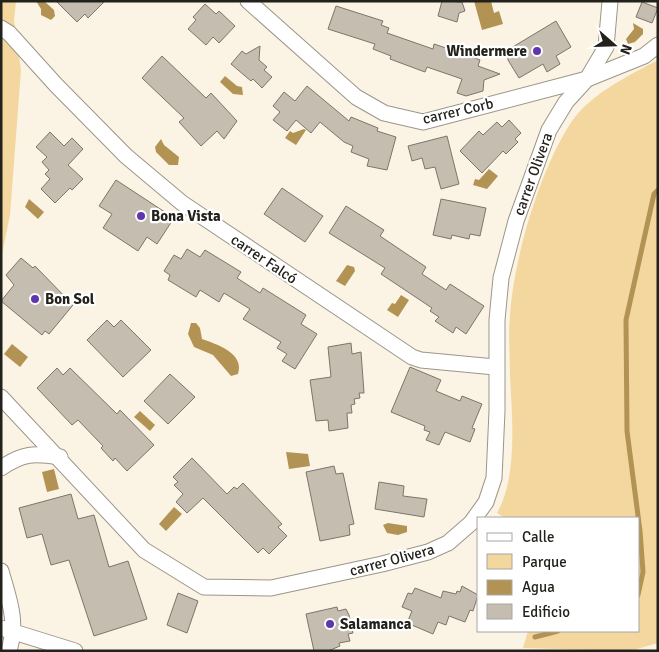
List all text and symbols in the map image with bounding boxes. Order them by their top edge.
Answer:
north arrow [589,20,639,70]
place label: Windermere [447,42,527,60]
text: N [616,42,635,57]
marker: Windermere [531,45,543,57]
street label: carrer Corb [421,94,495,128]
street label: carrer Olivera [510,130,556,218]
place label: Bona Vista [151,207,221,225]
marker: Bona Vista [135,210,147,222]
street label: carrer Falcó [228,230,301,288]
place label: Bon Sol [45,290,95,308]
marker: Bon Sol [29,293,41,305]
legend [477,517,639,632]
text: Calle [522,528,555,546]
street label: carrer Olivera [348,540,436,580]
text: Parque [522,553,567,571]
text: Agua [522,578,555,596]
text: Edificio [522,603,570,621]
place label: Salamanca [340,615,412,633]
marker: Salamanca [324,618,336,630]

